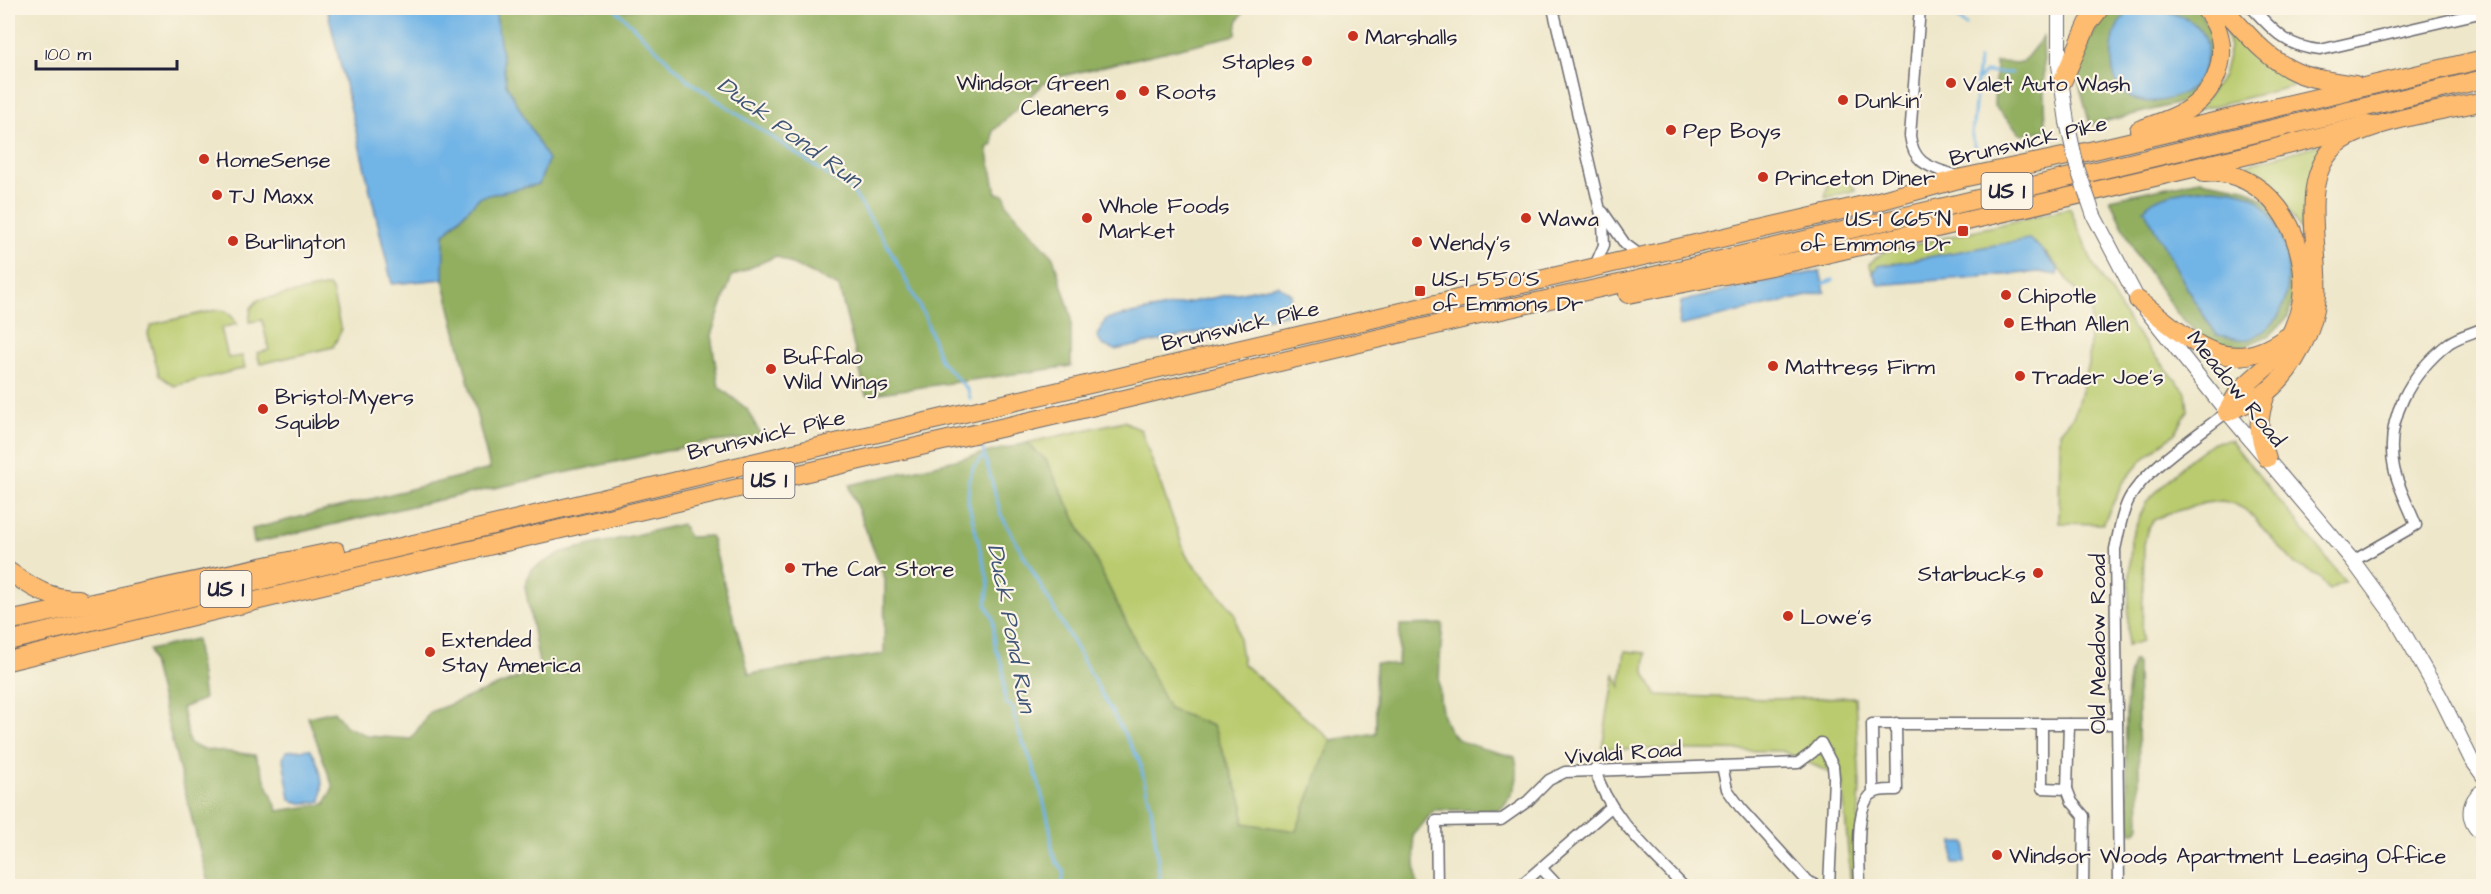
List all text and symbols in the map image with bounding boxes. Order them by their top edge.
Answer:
place label: Marshalls [1365,22,1458,53]
marker: Marshalls [1346,29,1360,43]
scale bar [36,33,177,71]
text: 100 m [45,42,91,67]
place label: Staples [1222,47,1295,78]
marker: Staples [1300,54,1314,68]
place label: Windsor Green Cleaners [956,68,1109,124]
water label: Duck Pond Run [710,69,870,198]
place label: Valet Auto Wash [1963,69,2130,100]
marker: Valet Auto Wash [1944,76,1958,90]
place label: Roots [1156,77,1216,108]
marker: Roots [1137,84,1151,98]
place label: Dunkin' [1855,86,1923,117]
marker: Windsor Green Cleaners [1114,88,1128,102]
marker: Dunkin' [1836,93,1850,107]
street label: Brunswick Pike [1946,108,2110,175]
place label: Pep Boys [1683,116,1781,148]
marker: Pep Boys [1664,123,1678,137]
place label: HomeSense [216,145,331,176]
marker: HomeSense [197,152,211,166]
place label: Princeton Diner [1775,163,1935,194]
marker: Princeton Diner [1756,170,1770,184]
road number: US 1 [1982,173,2032,209]
place label: TJ Maxx [229,181,314,212]
marker: TJ Maxx [210,188,224,202]
place label: Whole Foods Market [1099,191,1229,247]
place label: Wawa [1538,204,1599,235]
place label: US-1 665'N of Emmons Dr [1800,204,1951,260]
marker: Whole Foods Market [1080,211,1094,225]
marker: Wawa [1519,211,1533,225]
marker: US-1 665'N of Emmons Dr [1956,224,1970,238]
place label: Burlington [245,227,345,259]
place label: Wendy's [1429,228,1511,260]
marker: Burlington [226,234,240,248]
marker: Wendy's [1410,235,1424,249]
place label: US-1 550'S of Emmons Dr [1432,264,1583,320]
place label: Chipotle [2018,281,2097,312]
marker: US-1 550'S of Emmons Dr [1413,284,1427,298]
marker: Chipotle [1999,288,2013,302]
street label: Brunswick Pike [1158,293,1322,360]
place label: Ethan Allen [2021,309,2129,340]
marker: Ethan Allen [2002,316,2016,330]
street label: Meadow Road [2179,324,2293,454]
place label: Buffalo Wild Wings [783,342,888,399]
place label: Mattress Firm [1785,352,1935,383]
marker: Mattress Firm [1766,359,1780,373]
marker: Buffalo Wild Wings [764,362,778,376]
place label: Trader Joe's [2032,362,2164,393]
marker: Trader Joe's [2013,369,2027,383]
place label: Bristol-Myers Squibb [275,382,414,438]
marker: Bristol-Myers Squibb [256,402,270,416]
street label: Brunswick Pike [684,402,848,469]
road number: US 1 [744,462,794,498]
water label: Duck Pond Run [978,541,1044,717]
place label: The Car Store [802,554,955,585]
street label: Old Meadow Road [2083,554,2114,734]
place label: Starbucks [1918,559,2026,590]
marker: The Car Store [783,561,797,575]
marker: Starbucks [2031,566,2045,580]
road number: US 1 [200,571,252,607]
place label: Lowe's [1800,602,1872,633]
marker: Lowe's [1781,609,1795,623]
place label: Extended Stay America [442,625,581,682]
marker: Extended Stay America [423,645,437,659]
street label: Vivaldi Road [1564,734,1683,773]
place label: Windsor Woods Apartment Leasing Office [2009,841,2446,873]
marker: Windsor Woods Apartment Leasing Office [1990,848,2004,862]

